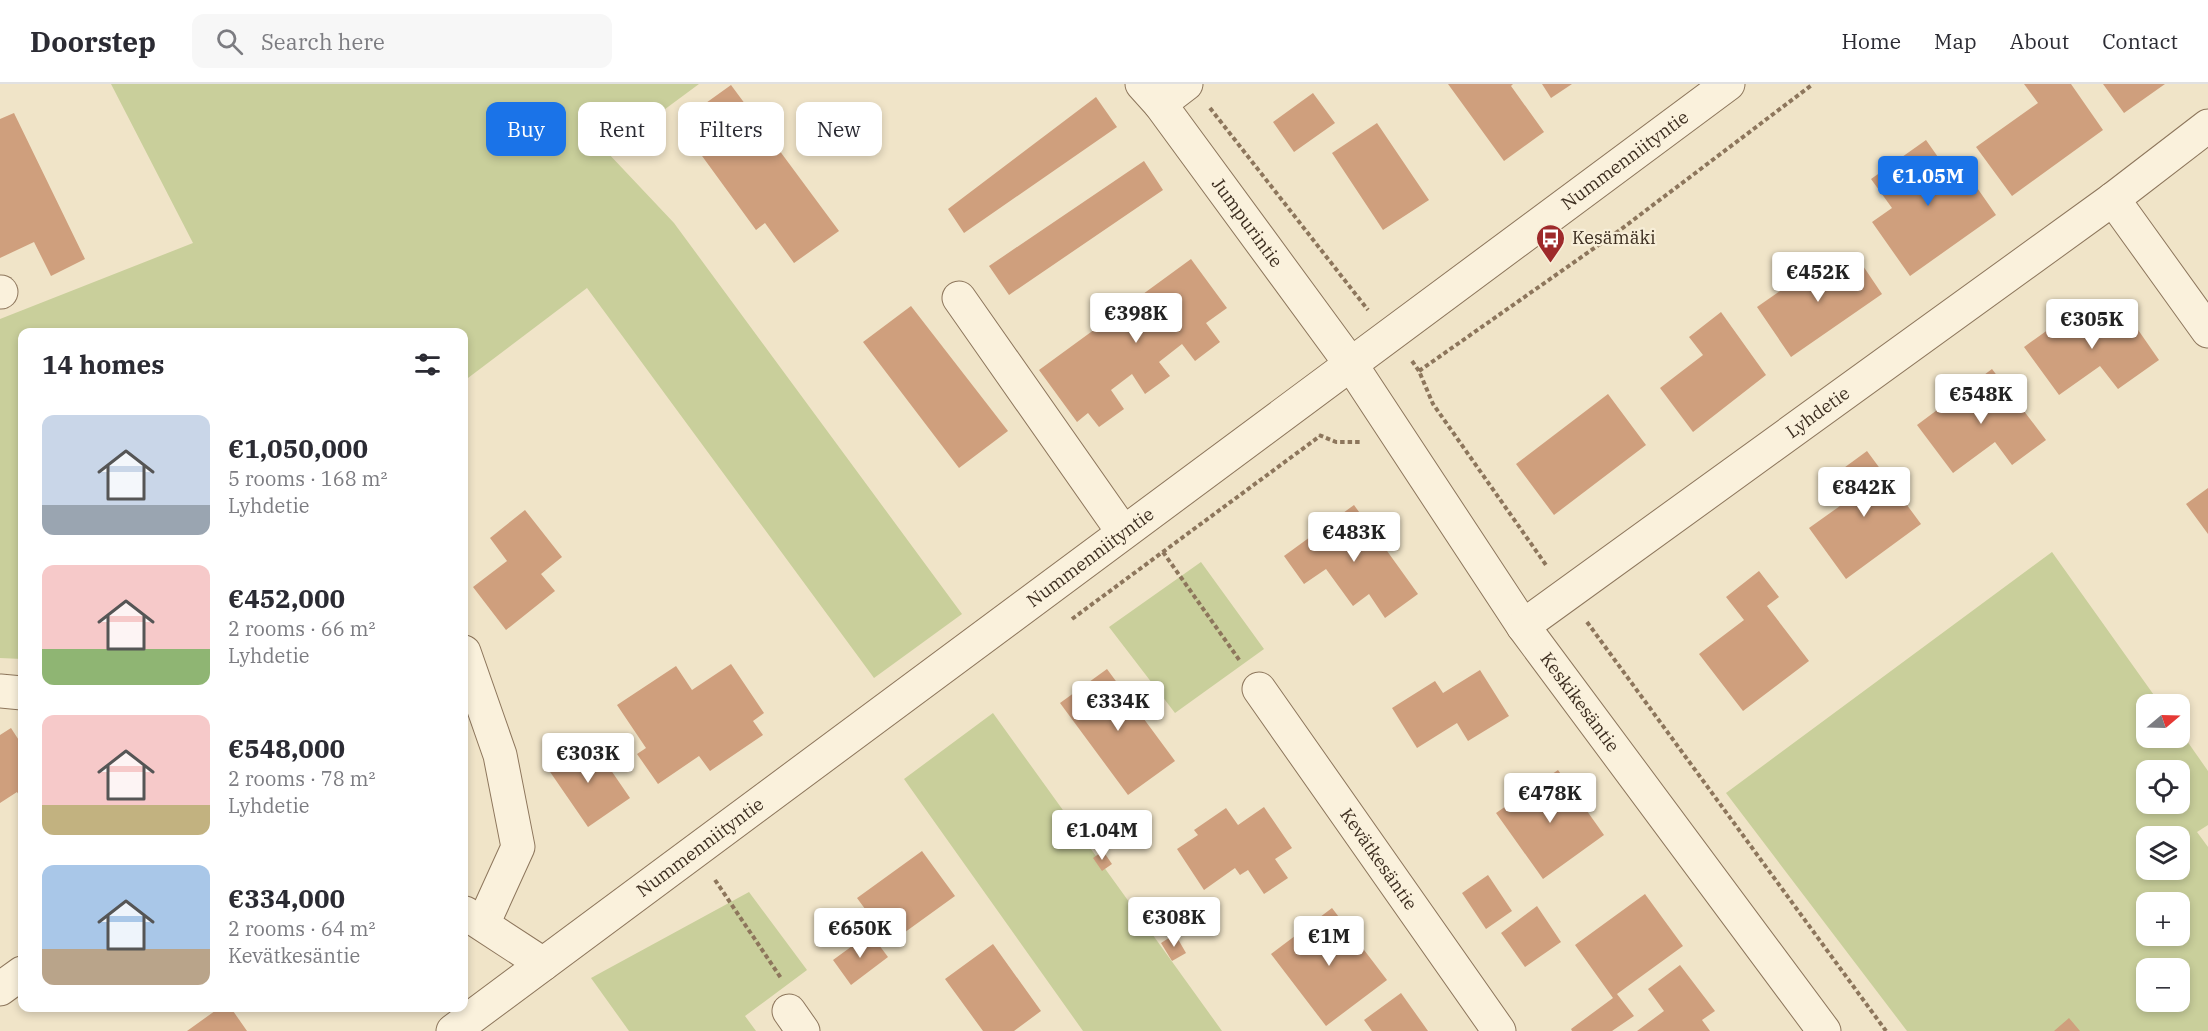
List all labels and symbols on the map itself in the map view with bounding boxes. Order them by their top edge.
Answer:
street label: Nummenniityntie [1557,105,1693,215]
pin: €1.05M [1879,156,1977,207]
street label: Jumpurintie [1207,173,1288,272]
bus stop icon: Kesämäki [1535,222,1567,264]
place label: Kesämäki [1572,226,1656,249]
pin: €452K [1776,252,1860,303]
pin: €398K [1094,293,1178,344]
pin: €305K [2050,299,2134,350]
pin: €548K [1939,374,2023,425]
street label: Lyhdetie [1781,381,1854,443]
pin: €842K [1822,467,1906,518]
street label: Nummenniityntie [1022,502,1158,612]
pin: €483K [1312,512,1396,563]
street label: Keskikesäntie [1535,648,1625,756]
pin: €334K [1076,681,1160,732]
north arrow [2136,694,2190,748]
pin: €303K [546,733,630,784]
pin: €478K [1508,773,1592,824]
street label: Nummenniityntie [632,792,768,902]
street label: Kevätkesäntie [1335,804,1423,914]
pin: €1.04M [1053,810,1151,861]
pin: €308K [1132,897,1216,948]
pin: €650K [818,908,902,959]
pin: €1M [1300,916,1358,967]

